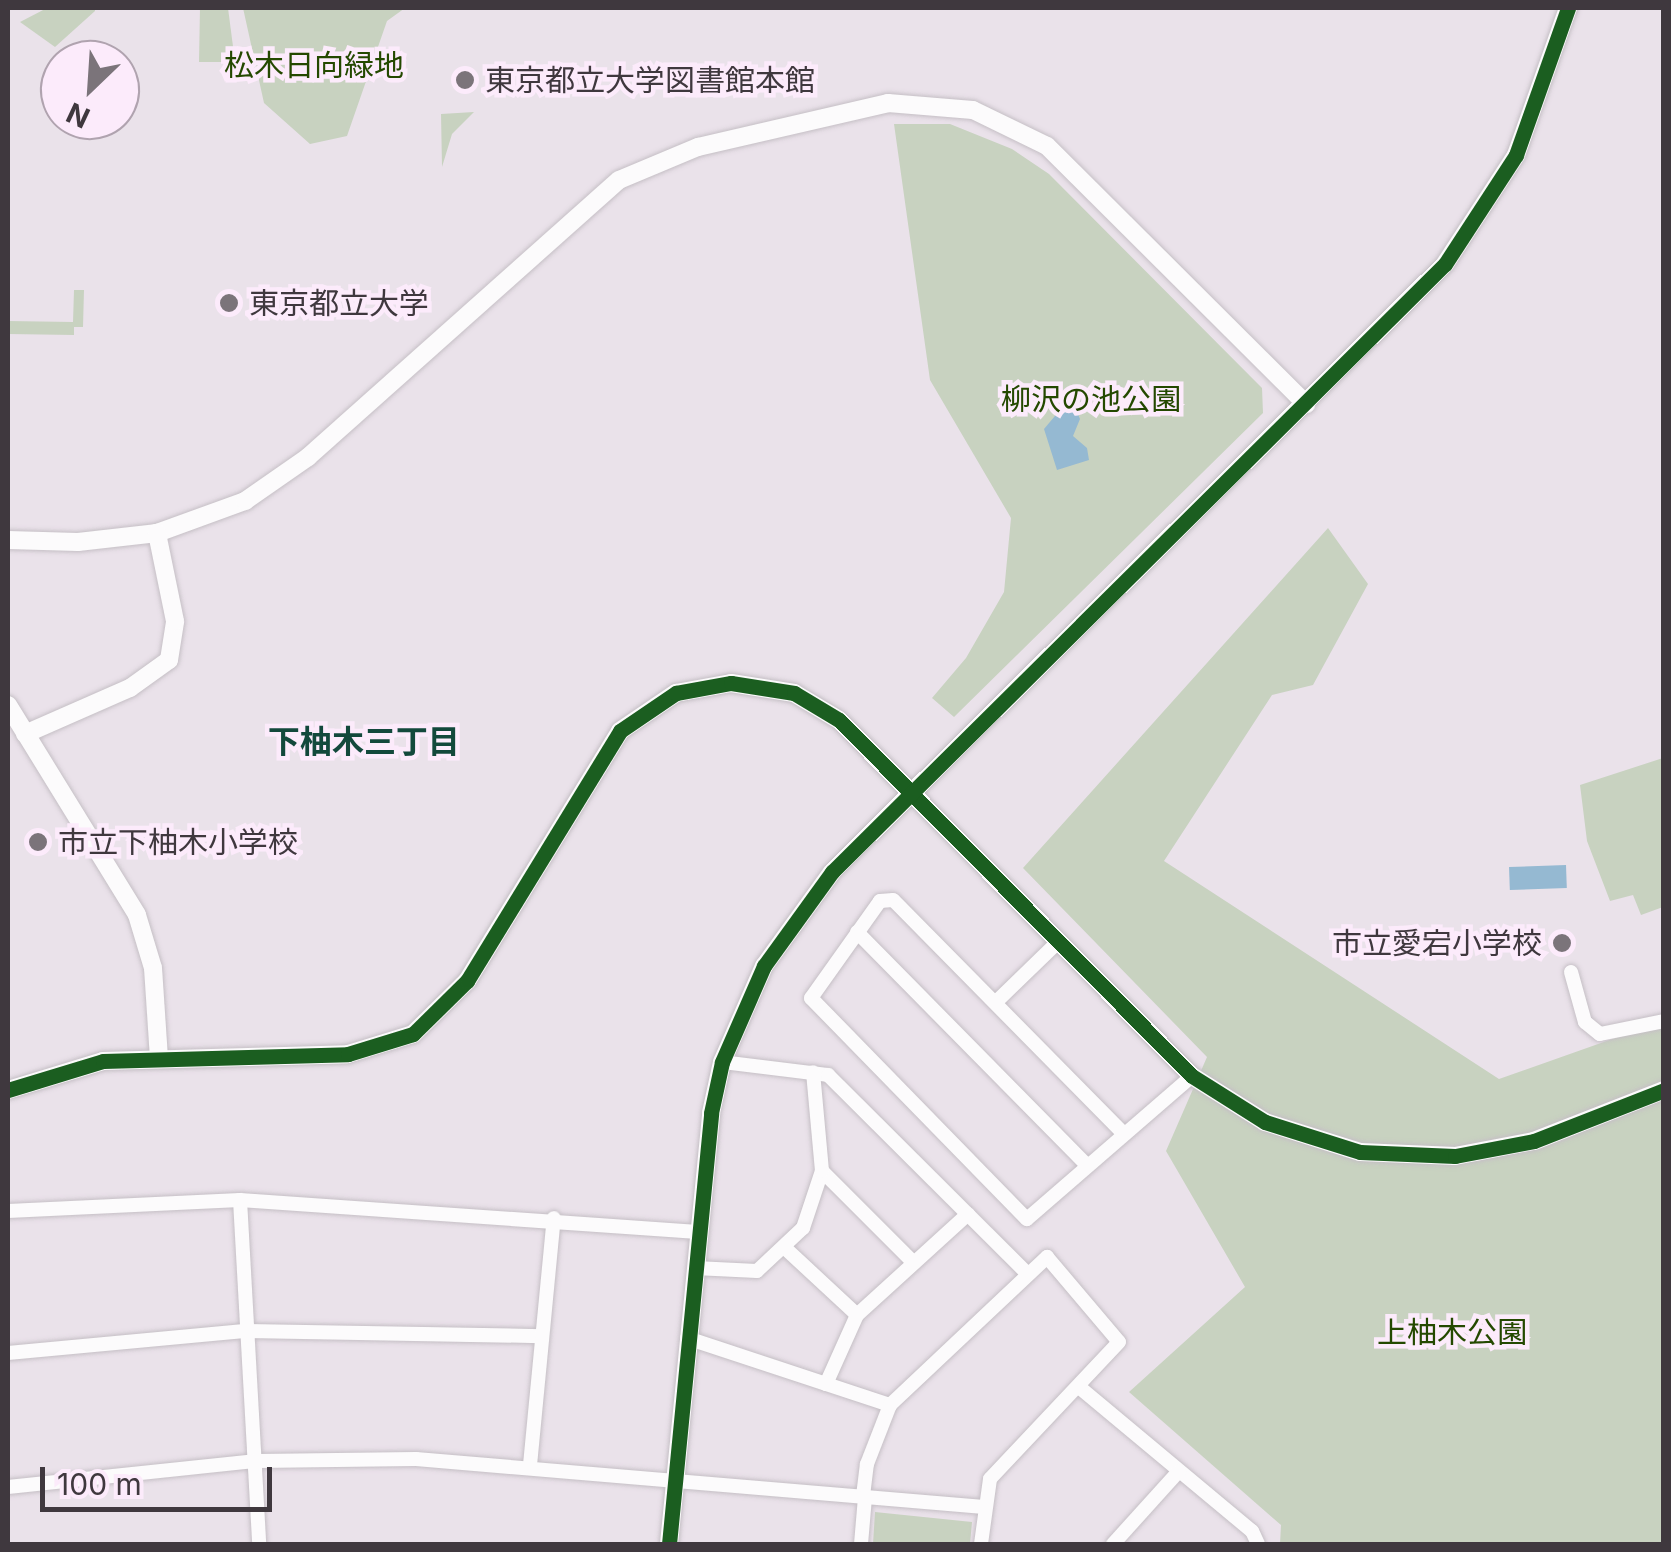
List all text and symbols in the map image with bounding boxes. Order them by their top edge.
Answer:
north arrow [40,40,140,140]
park label: 松木日向緑地 [224,47,404,83]
place label: 東京都立大学図書館本館 [485,62,815,98]
marker: 東京都立大学図書館本館 [454,69,476,91]
text: N [61,95,95,135]
place label: 東京都立大学 [249,285,429,321]
marker: 東京都立大学 [218,292,240,314]
park label: 柳沢の池公園 [1001,381,1181,417]
district label: 下柚木三丁目 [268,723,460,761]
place label: 市立下柚木小学校 [58,824,298,860]
marker: 市立下柚木小学校 [27,831,49,853]
place label: 市立愛宕小学校 [1332,925,1542,961]
marker: 市立愛宕小学校 [1551,932,1573,954]
park label: 上柚木公園 [1377,1314,1527,1350]
scale bar [45,1447,278,1509]
text: 100 m [57,1466,142,1502]

